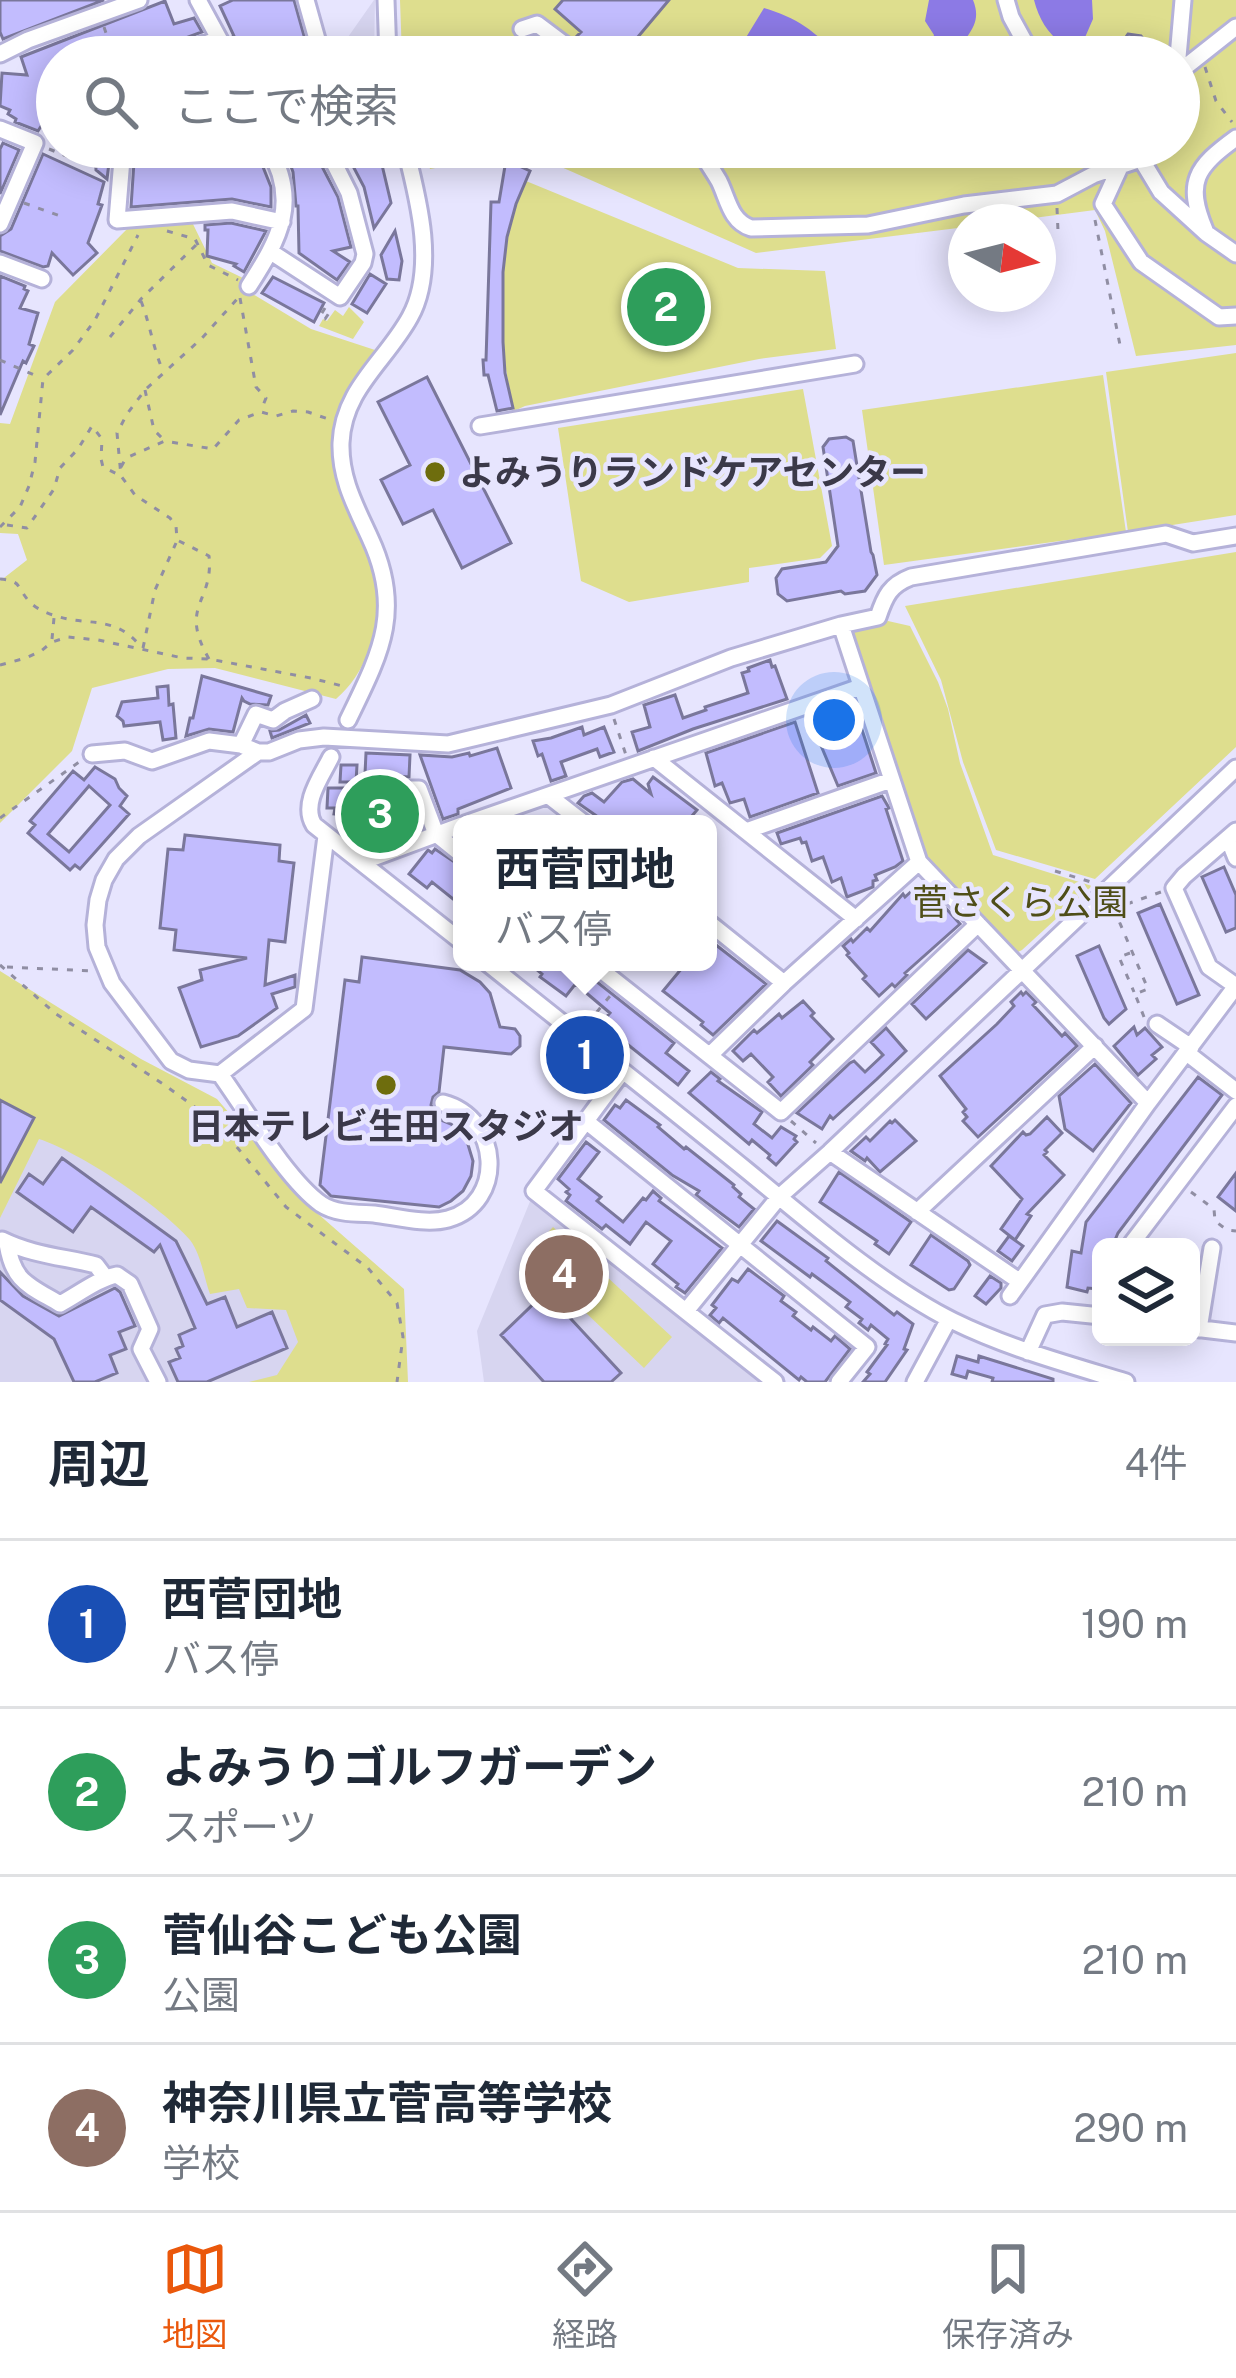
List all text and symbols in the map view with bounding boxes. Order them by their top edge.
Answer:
search box [36,36,1200,168]
icon: search [78,69,144,135]
text: ここで検索 [174,79,399,132]
north arrow [948,204,1056,312]
pin: 2 [627,262,705,352]
place label: よみうりランドケアセンター [459,451,926,493]
marker: よみうりランドケアセンター [422,459,448,485]
your location [804,690,864,750]
pin: 3 [341,769,419,859]
popup [453,815,717,971]
text: 西菅団地 [495,842,675,895]
park label: 菅さくら公園 [912,881,1128,923]
text: バス停 [495,906,612,952]
pin: 1 [546,1010,624,1100]
marker: 日本テレビ生田スタジオ [373,1072,399,1098]
place label: 日本テレビ生田スタジオ [188,1105,584,1147]
pin: 4 [525,1229,603,1319]
map controls [1092,1238,1200,1346]
button: layers [1092,1238,1200,1346]
text: 周辺 [48,1434,150,1493]
text: 4件 [1124,1440,1188,1486]
text: 西菅団地 [162,1572,342,1625]
text: 1 [79,1601,95,1647]
text: 190 m [1081,1601,1188,1647]
text: バス停 [162,1636,279,1682]
text: よみうりゴルフガーデン [162,1740,657,1793]
text: 2 [75,1769,99,1815]
text: 210 m [1082,1769,1188,1815]
text: スポーツ [162,1804,317,1850]
text: 菅仙谷こども公園 [162,1908,522,1961]
text: 3 [74,1937,100,1983]
text: 210 m [1082,1937,1188,1983]
text: 公園 [162,1972,240,2018]
text: 神奈川県立菅高等学校 [162,2076,612,2129]
text: 4 [74,2105,100,2151]
text: 290 m [1074,2105,1188,2151]
text: 学校 [162,2140,240,2186]
tab: 地図 [162,2236,228,2356]
tab: 経路 [552,2236,618,2356]
tab: 保存済み [942,2236,1074,2356]

